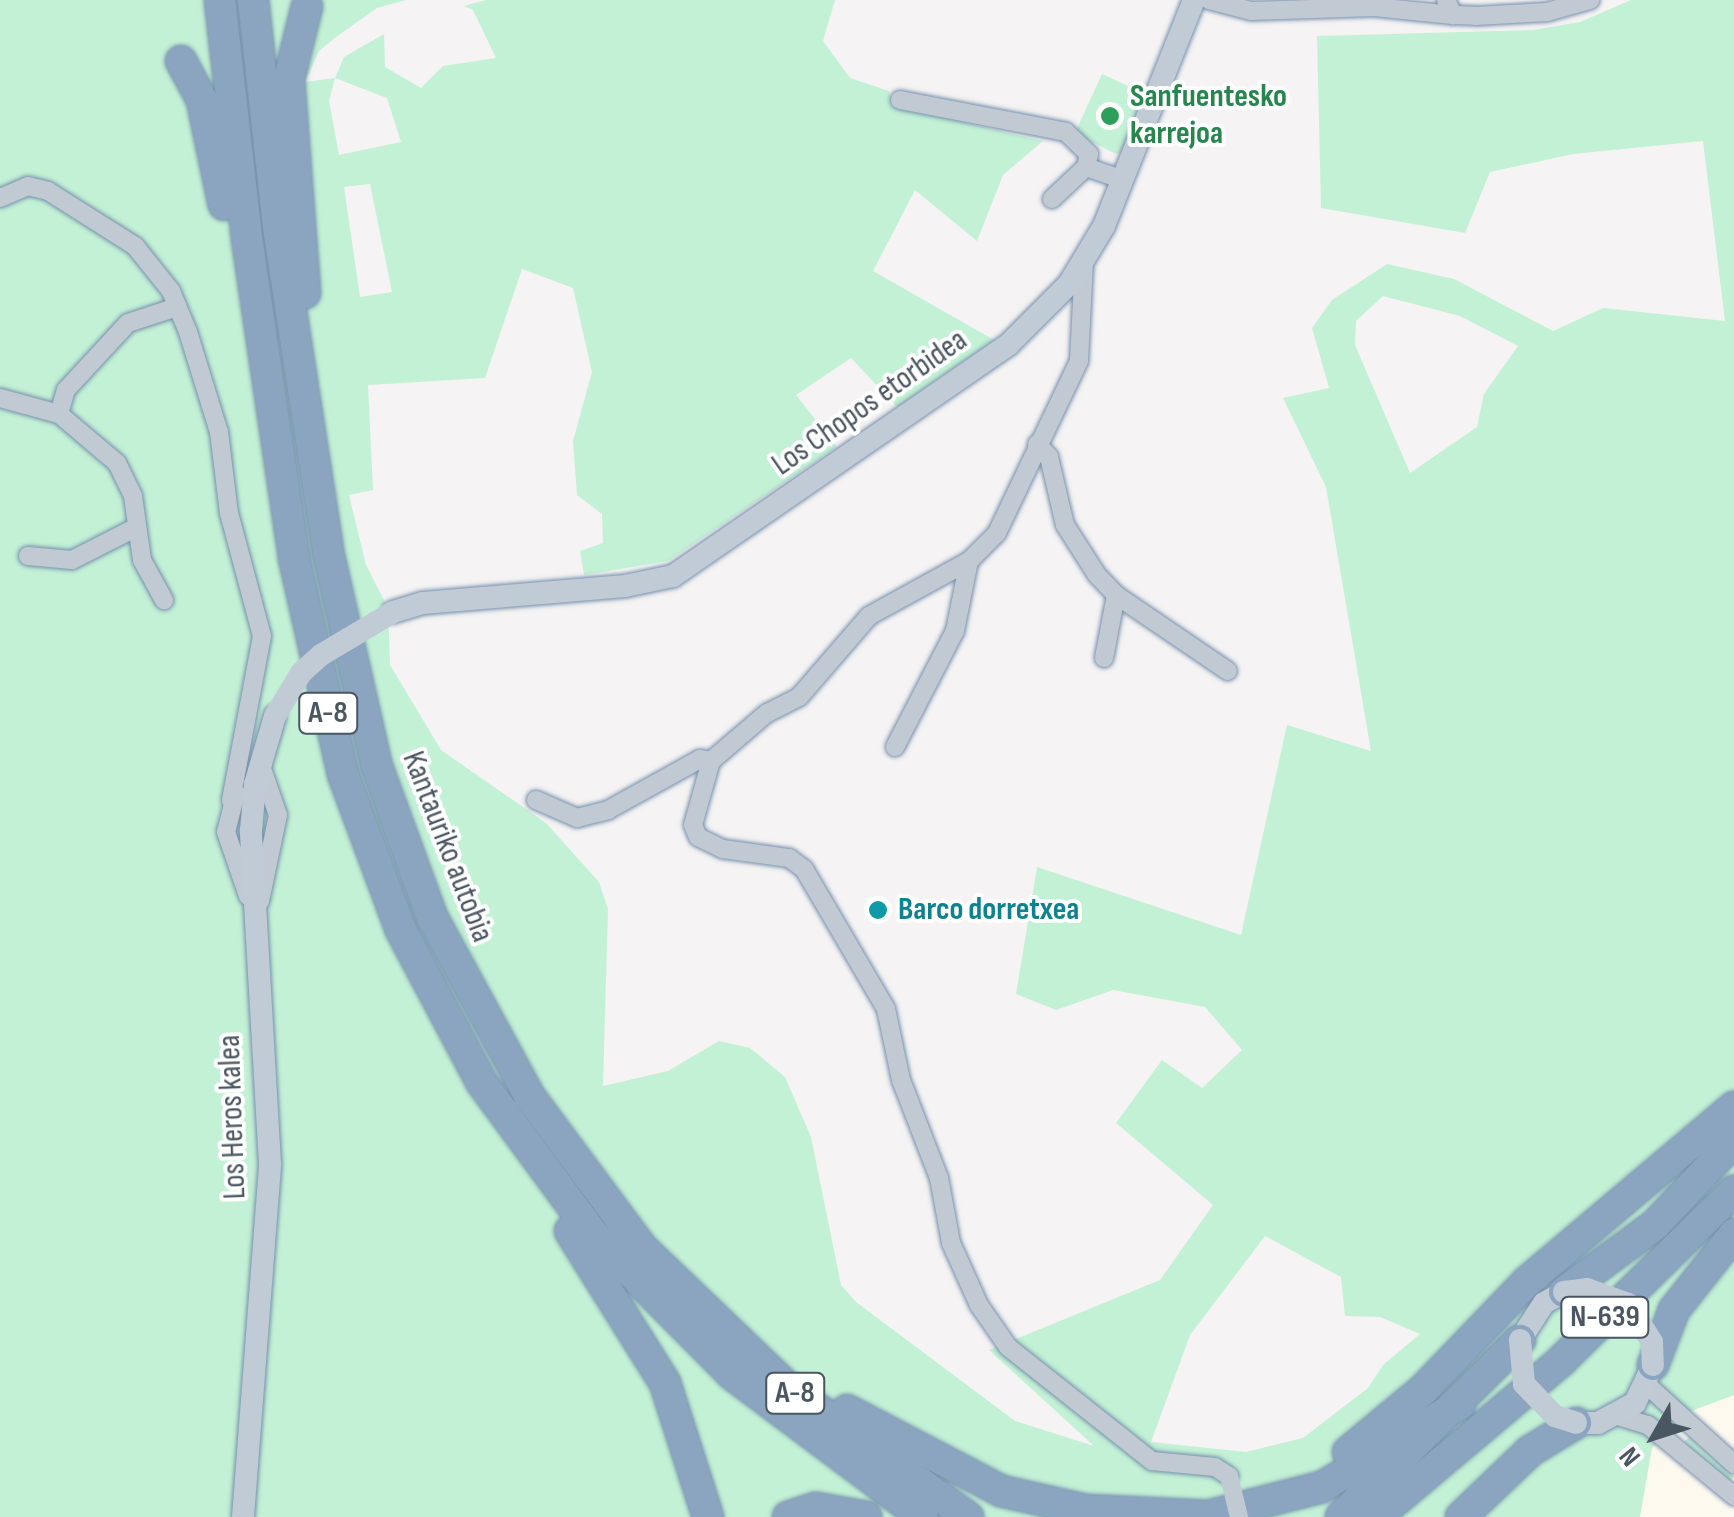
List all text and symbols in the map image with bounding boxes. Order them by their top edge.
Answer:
place label: Sanfuentesko karrejoa [1130,79,1287,154]
marker: Sanfuentesko karrejoa [1099,105,1121,127]
street label: Los Chopos etorbidea [765,321,975,485]
road number: A-8 [298,688,358,738]
street label: Kantauriko autobia [393,746,501,948]
place label: Barco dorretxea [898,891,1079,929]
marker: Barco dorretxea [867,899,889,921]
street label: Los Heros kalea [211,1034,255,1200]
road number: N-639 [1560,1292,1650,1342]
road number: A-8 [765,1368,825,1418]
north arrow [1604,1387,1704,1487]
text: N [1613,1440,1648,1472]

